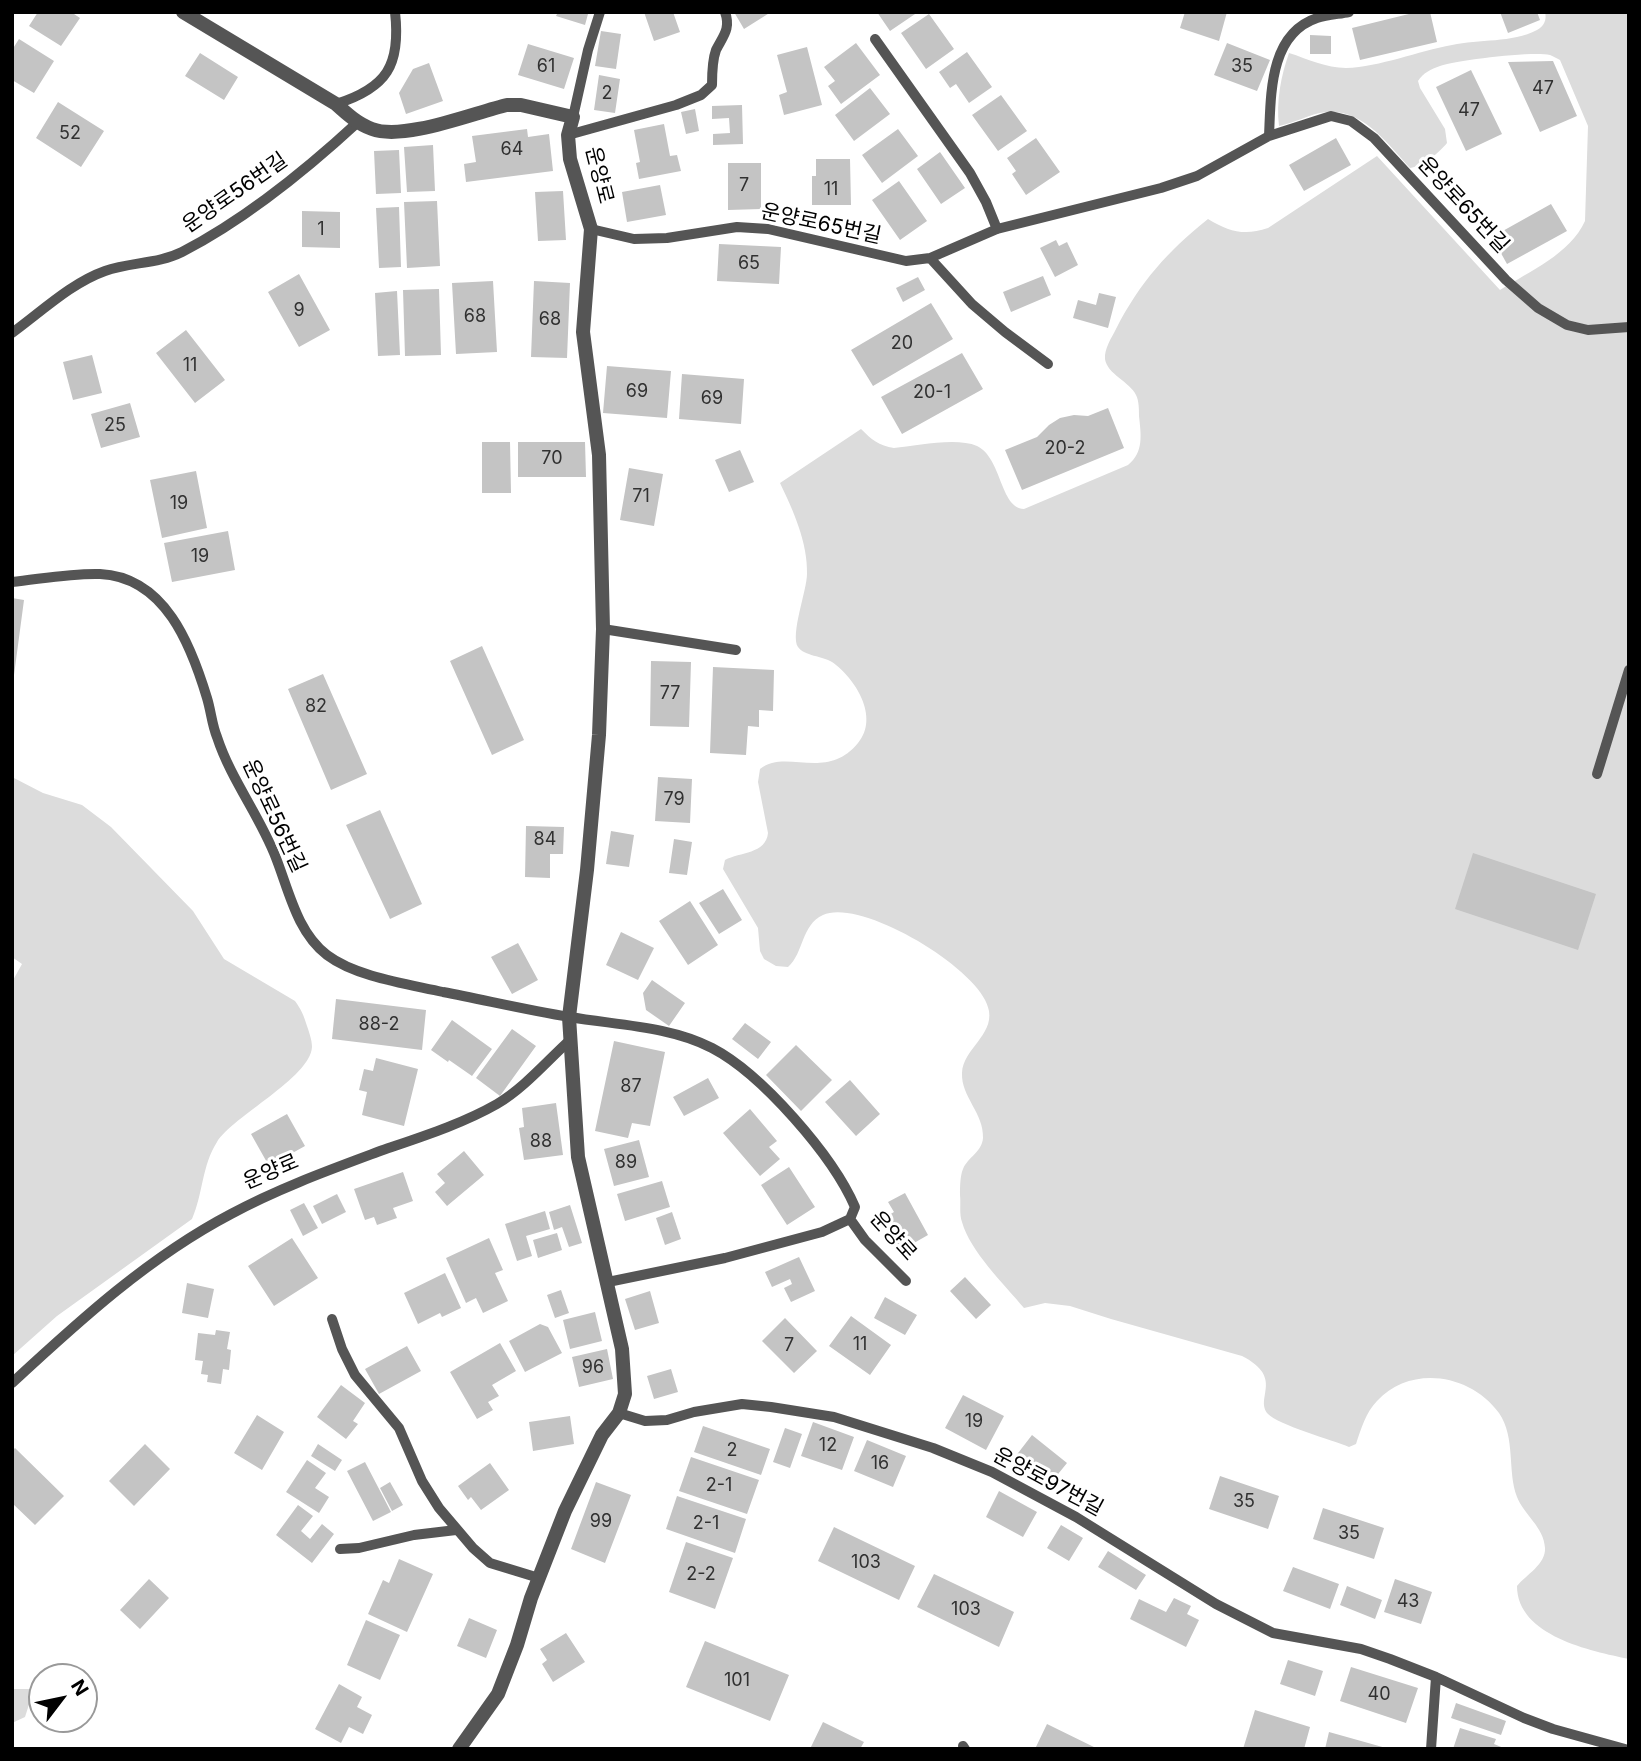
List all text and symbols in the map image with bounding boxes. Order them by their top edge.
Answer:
house number: 61 [537,56,555,78]
house number: 35 [1231,56,1253,78]
house number: 47 [1532,78,1554,100]
house number: 2 [602,83,612,105]
house number: 47 [1458,100,1480,122]
house number: 52 [59,123,81,145]
house number: 64 [501,139,523,161]
street label: 운양로 [580,144,618,206]
street label: 운양로56번길 [178,148,292,238]
street label: 운양로65번길 [1412,152,1514,258]
house number: 7 [739,175,749,197]
house number: 11 [824,179,838,201]
street label: 운양로65번길 [759,199,883,249]
house number: 1 [317,219,325,241]
house number: 65 [738,253,760,275]
house number: 9 [293,300,305,322]
house number: 68 [464,306,486,328]
house number: 68 [539,309,561,331]
house number: 20 [891,333,913,355]
house number: 11 [183,355,197,377]
house number: 69 [626,381,648,403]
house number: 20-1 [913,382,951,404]
house number: 69 [701,388,723,410]
house number: 25 [104,415,126,437]
house number: 20-2 [1045,438,1085,460]
house number: 70 [541,448,563,470]
house number: 71 [632,486,650,508]
house number: 19 [170,493,188,515]
house number: 19 [191,546,209,568]
house number: 77 [660,683,680,705]
house number: 82 [305,696,327,718]
street label: 운양로56번길 [237,755,311,877]
house number: 79 [663,789,685,811]
house number: 84 [534,829,556,851]
house number: 88-2 [359,1014,399,1036]
house number: 87 [620,1076,642,1098]
house number: 88 [530,1131,552,1153]
street label: 운양로 [239,1149,303,1195]
house number: 89 [615,1152,637,1174]
street label: 운양로 [864,1206,922,1266]
house number: 11 [853,1334,867,1356]
house number: 7 [784,1335,794,1357]
house number: 96 [582,1357,604,1379]
house number: 19 [965,1411,983,1433]
house number: 12 [819,1435,837,1457]
house number: 2 [727,1440,737,1462]
street label: 운양로97번길 [989,1442,1107,1522]
house number: 16 [871,1453,889,1475]
house number: 2-1 [706,1475,732,1497]
house number: 35 [1233,1491,1255,1513]
house number: 99 [590,1511,612,1533]
house number: 2-1 [693,1513,719,1535]
house number: 35 [1338,1523,1360,1545]
house number: 103 [851,1552,881,1574]
house number: 2-2 [686,1564,716,1586]
house number: 43 [1397,1591,1419,1613]
house number: 103 [951,1599,981,1621]
north arrow [28,1663,98,1733]
house number: 101 [724,1670,750,1692]
text: N [66,1675,93,1700]
house number: 40 [1368,1684,1390,1706]

